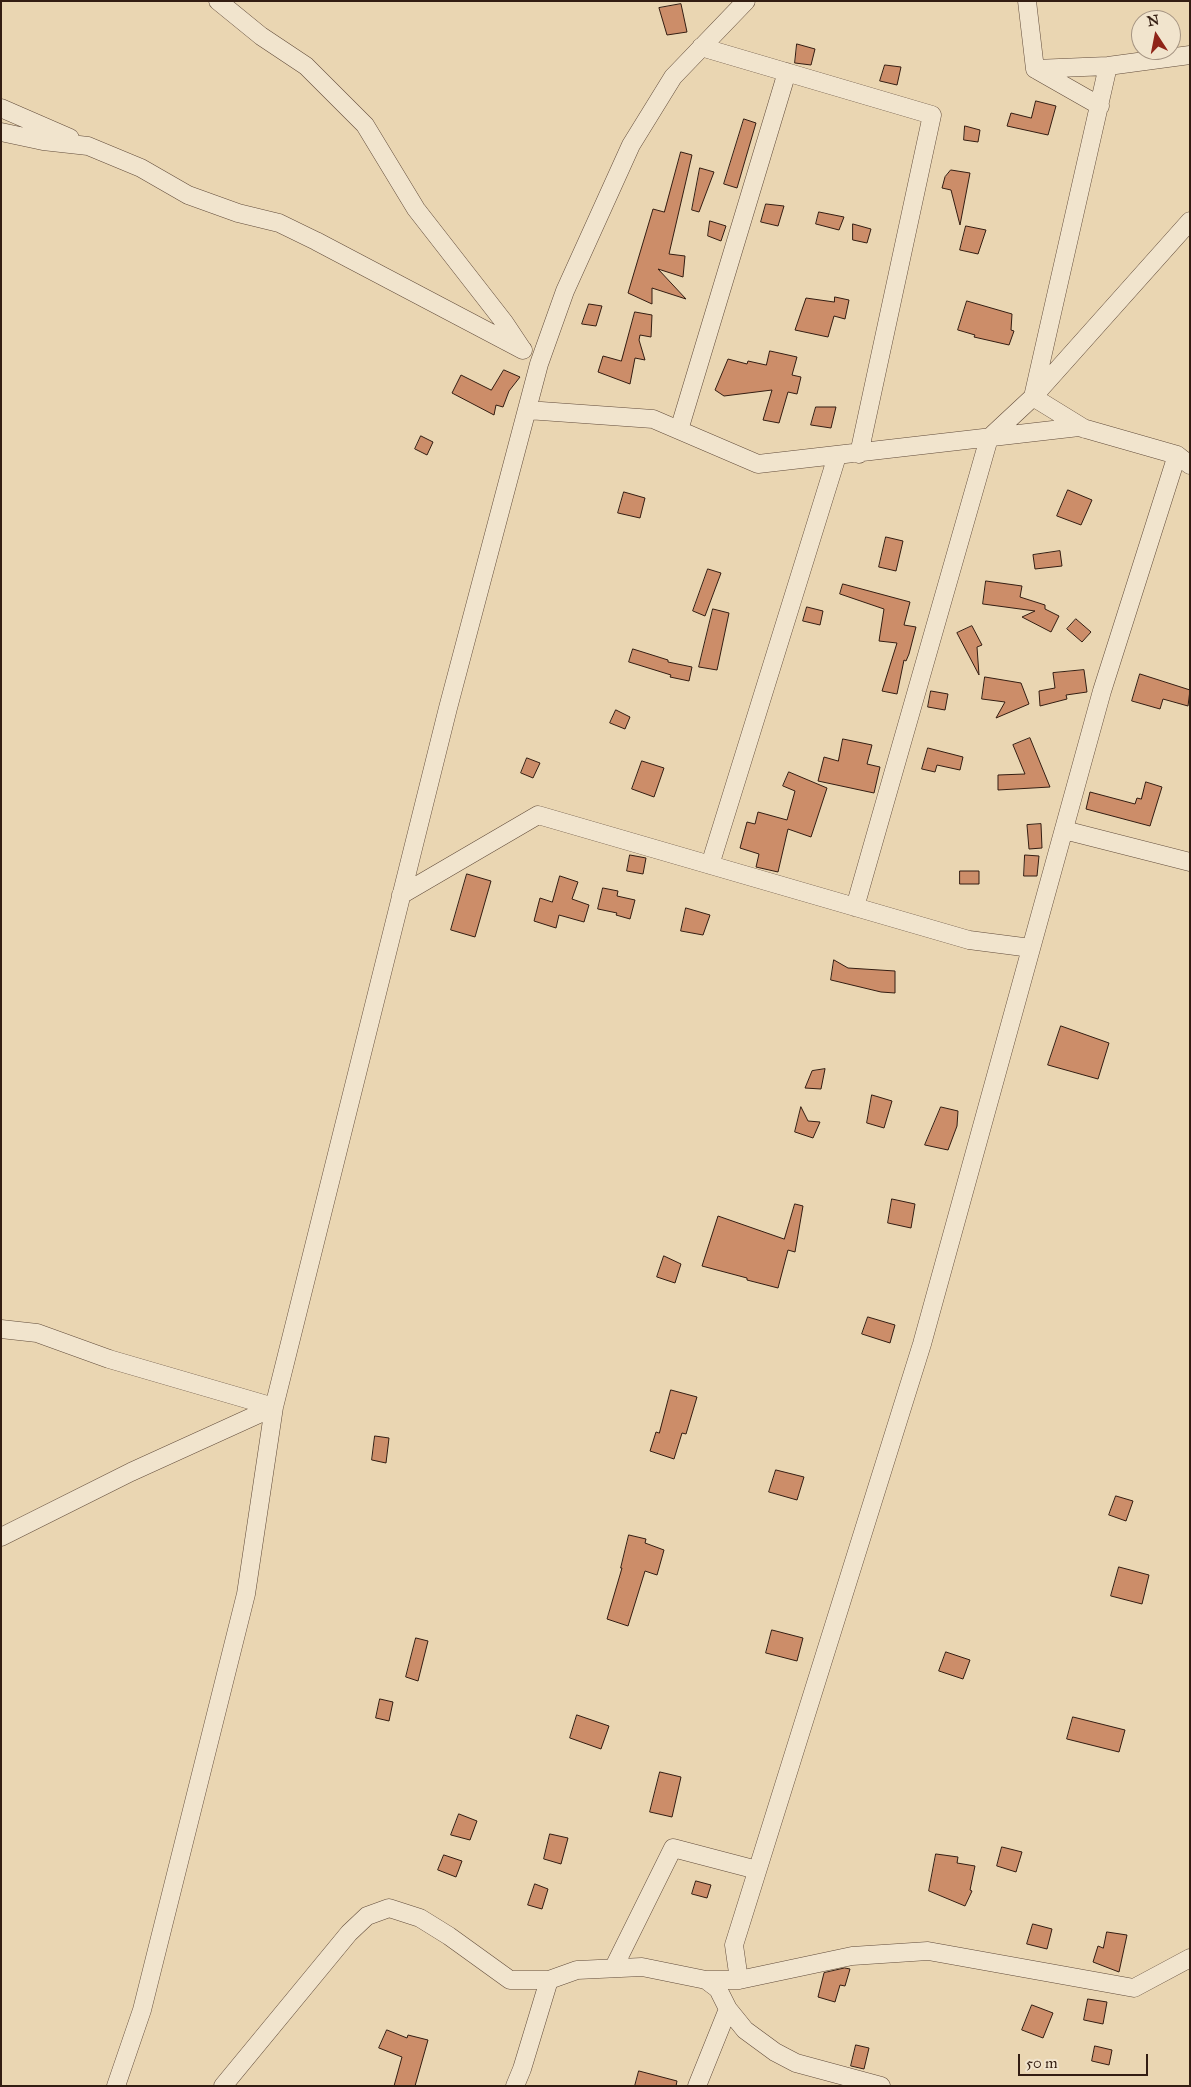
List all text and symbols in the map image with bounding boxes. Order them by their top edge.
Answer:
north arrow [1131,10,1181,60]
text: N [1146,11,1161,30]
scale bar [1021,2044,1151,2076]
text: 50 m [1026,2054,1058,2072]

